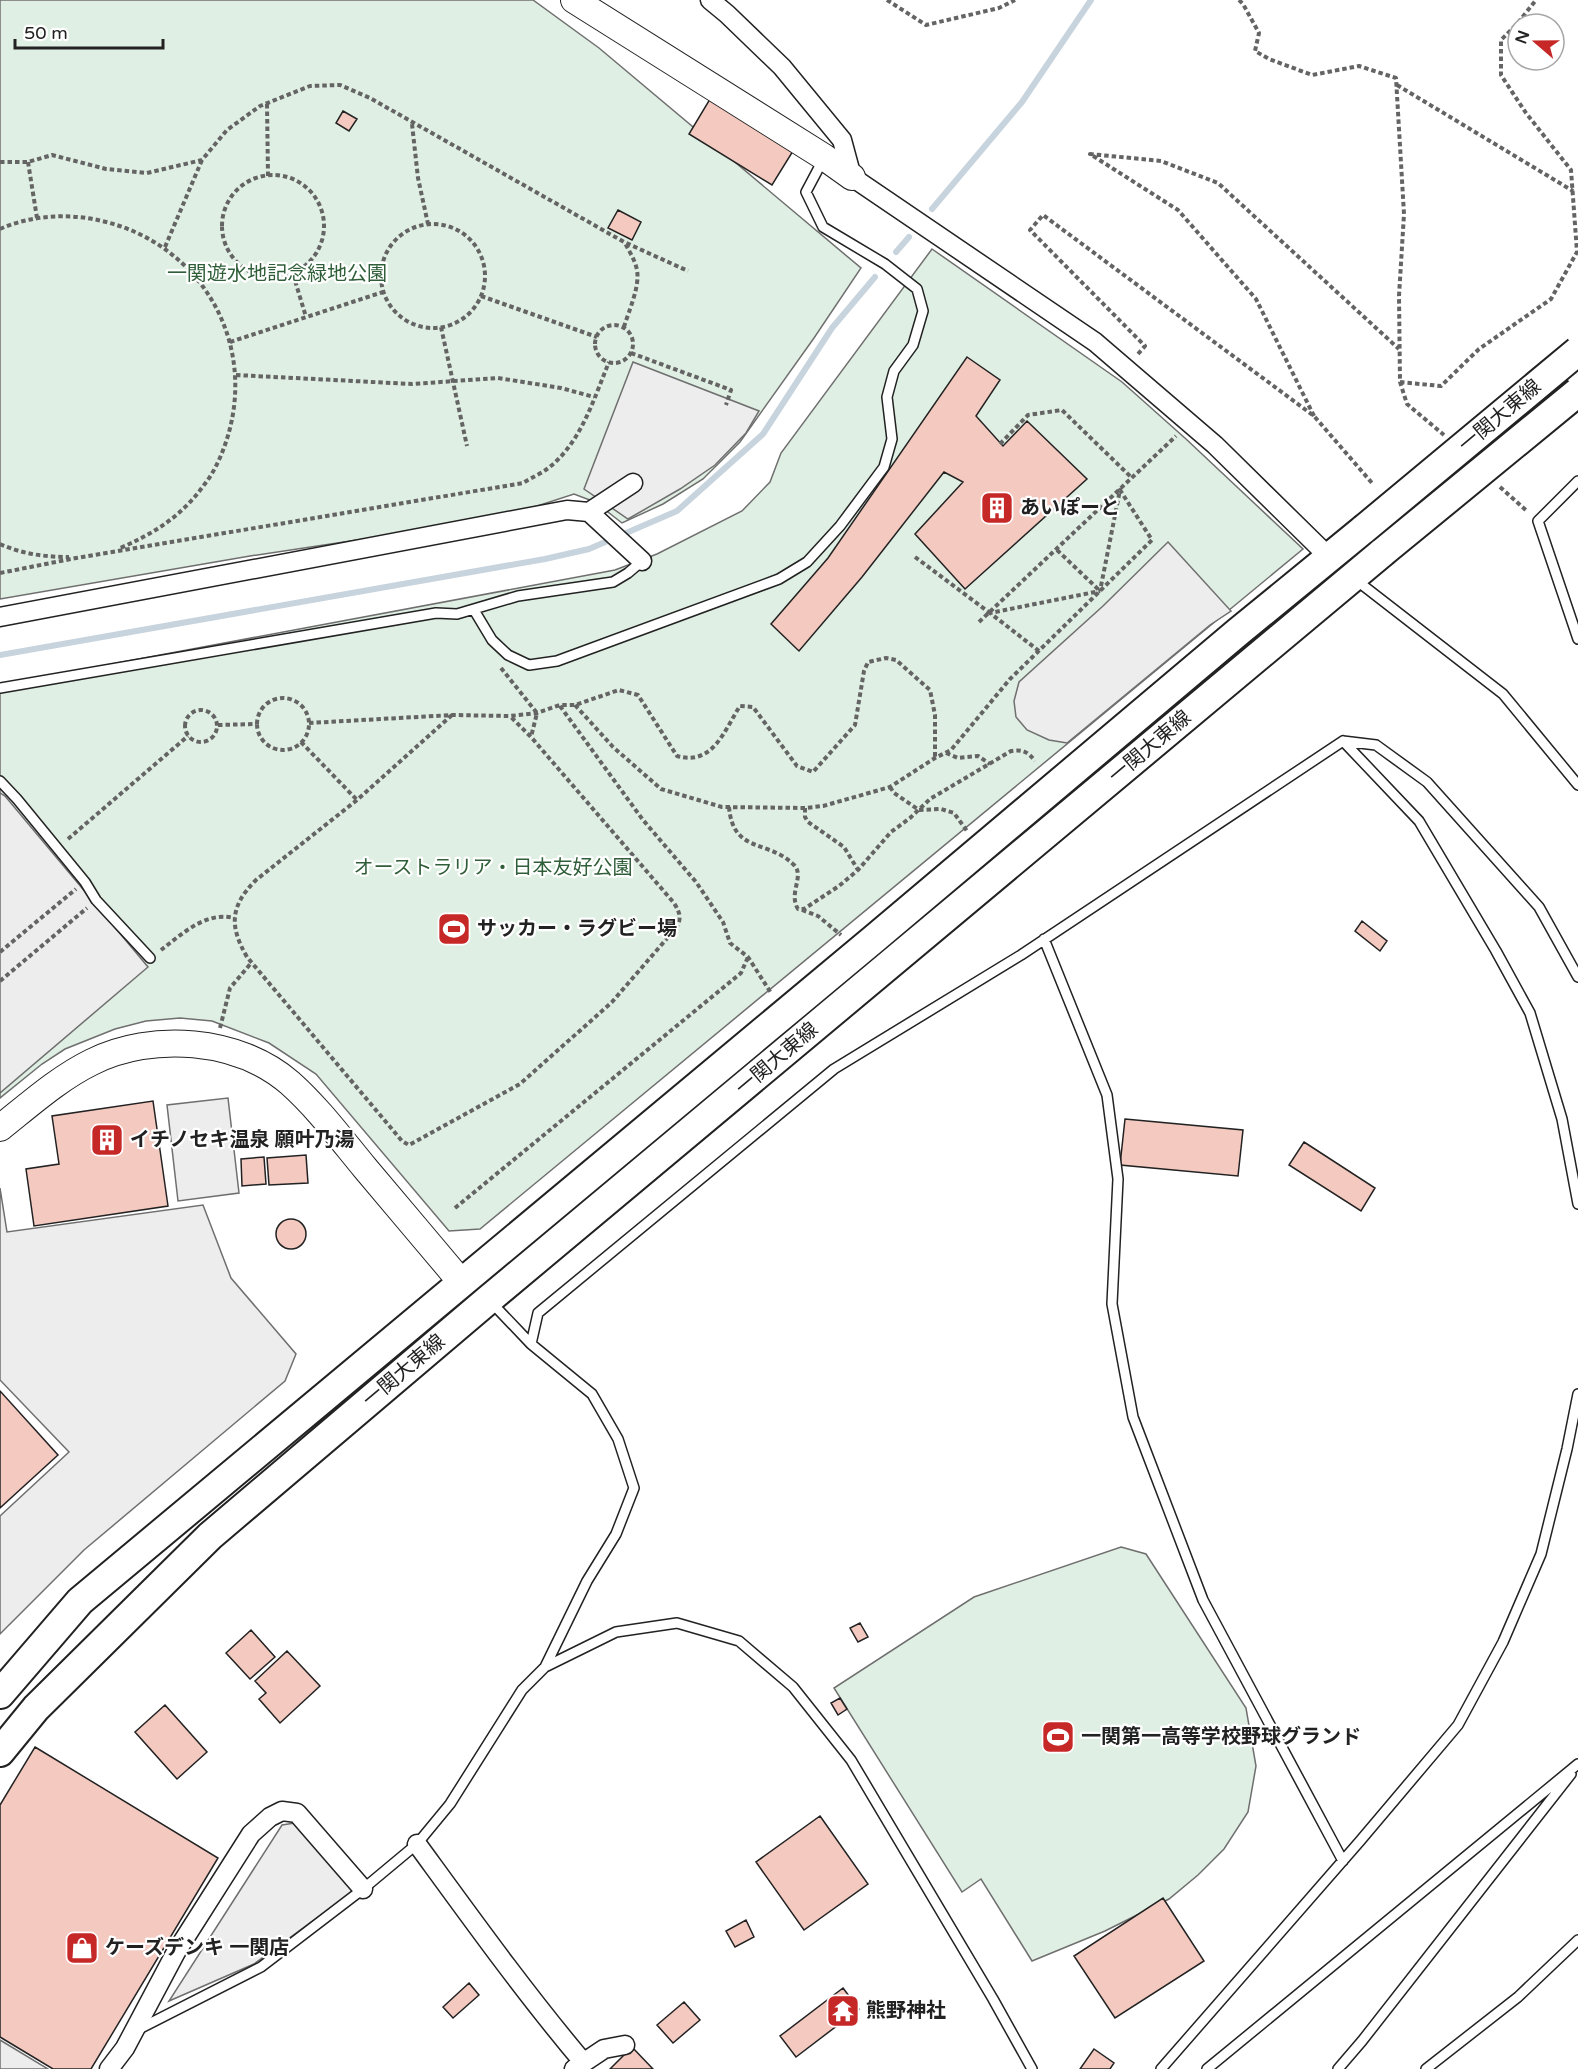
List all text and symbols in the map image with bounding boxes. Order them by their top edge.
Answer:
scale bar [15,12,164,50]
north arrow [1506,12,1566,72]
text: 50 m [24,22,68,44]
text: N [1511,28,1534,47]
park label: 一関遊水地記念緑地公園 [167,262,387,286]
street label: 一関大東線 [1454,375,1546,457]
building icon: あいぽーと [979,490,1015,526]
place label: あいぽーと [1020,496,1120,520]
street label: 一関大東線 [1104,706,1196,788]
park label: オーストラリア・日本友好公園 [354,856,633,880]
sports icon: サッカー・ラグビー場 [436,911,472,947]
place label: サッカー・ラグビー場 [477,917,677,941]
street label: 一関大東線 [731,1018,823,1100]
building icon: イチノセキ温泉 願叶乃湯 [89,1122,125,1158]
place label: イチノセキ温泉 願叶乃湯 [130,1128,355,1152]
street label: 一関大東線 [358,1330,450,1412]
sports icon: 一関第一高等学校野球グランド [1040,1719,1076,1755]
place label: 一関第一高等学校野球グランド [1081,1725,1361,1749]
shop icon: ケーズデンキ 一関店 [64,1930,100,1966]
place label: ケーズデンキ 一関店 [105,1936,289,1960]
temple icon: 熊野神社 [825,1993,861,2029]
place label: 熊野神社 [866,1999,946,2023]

